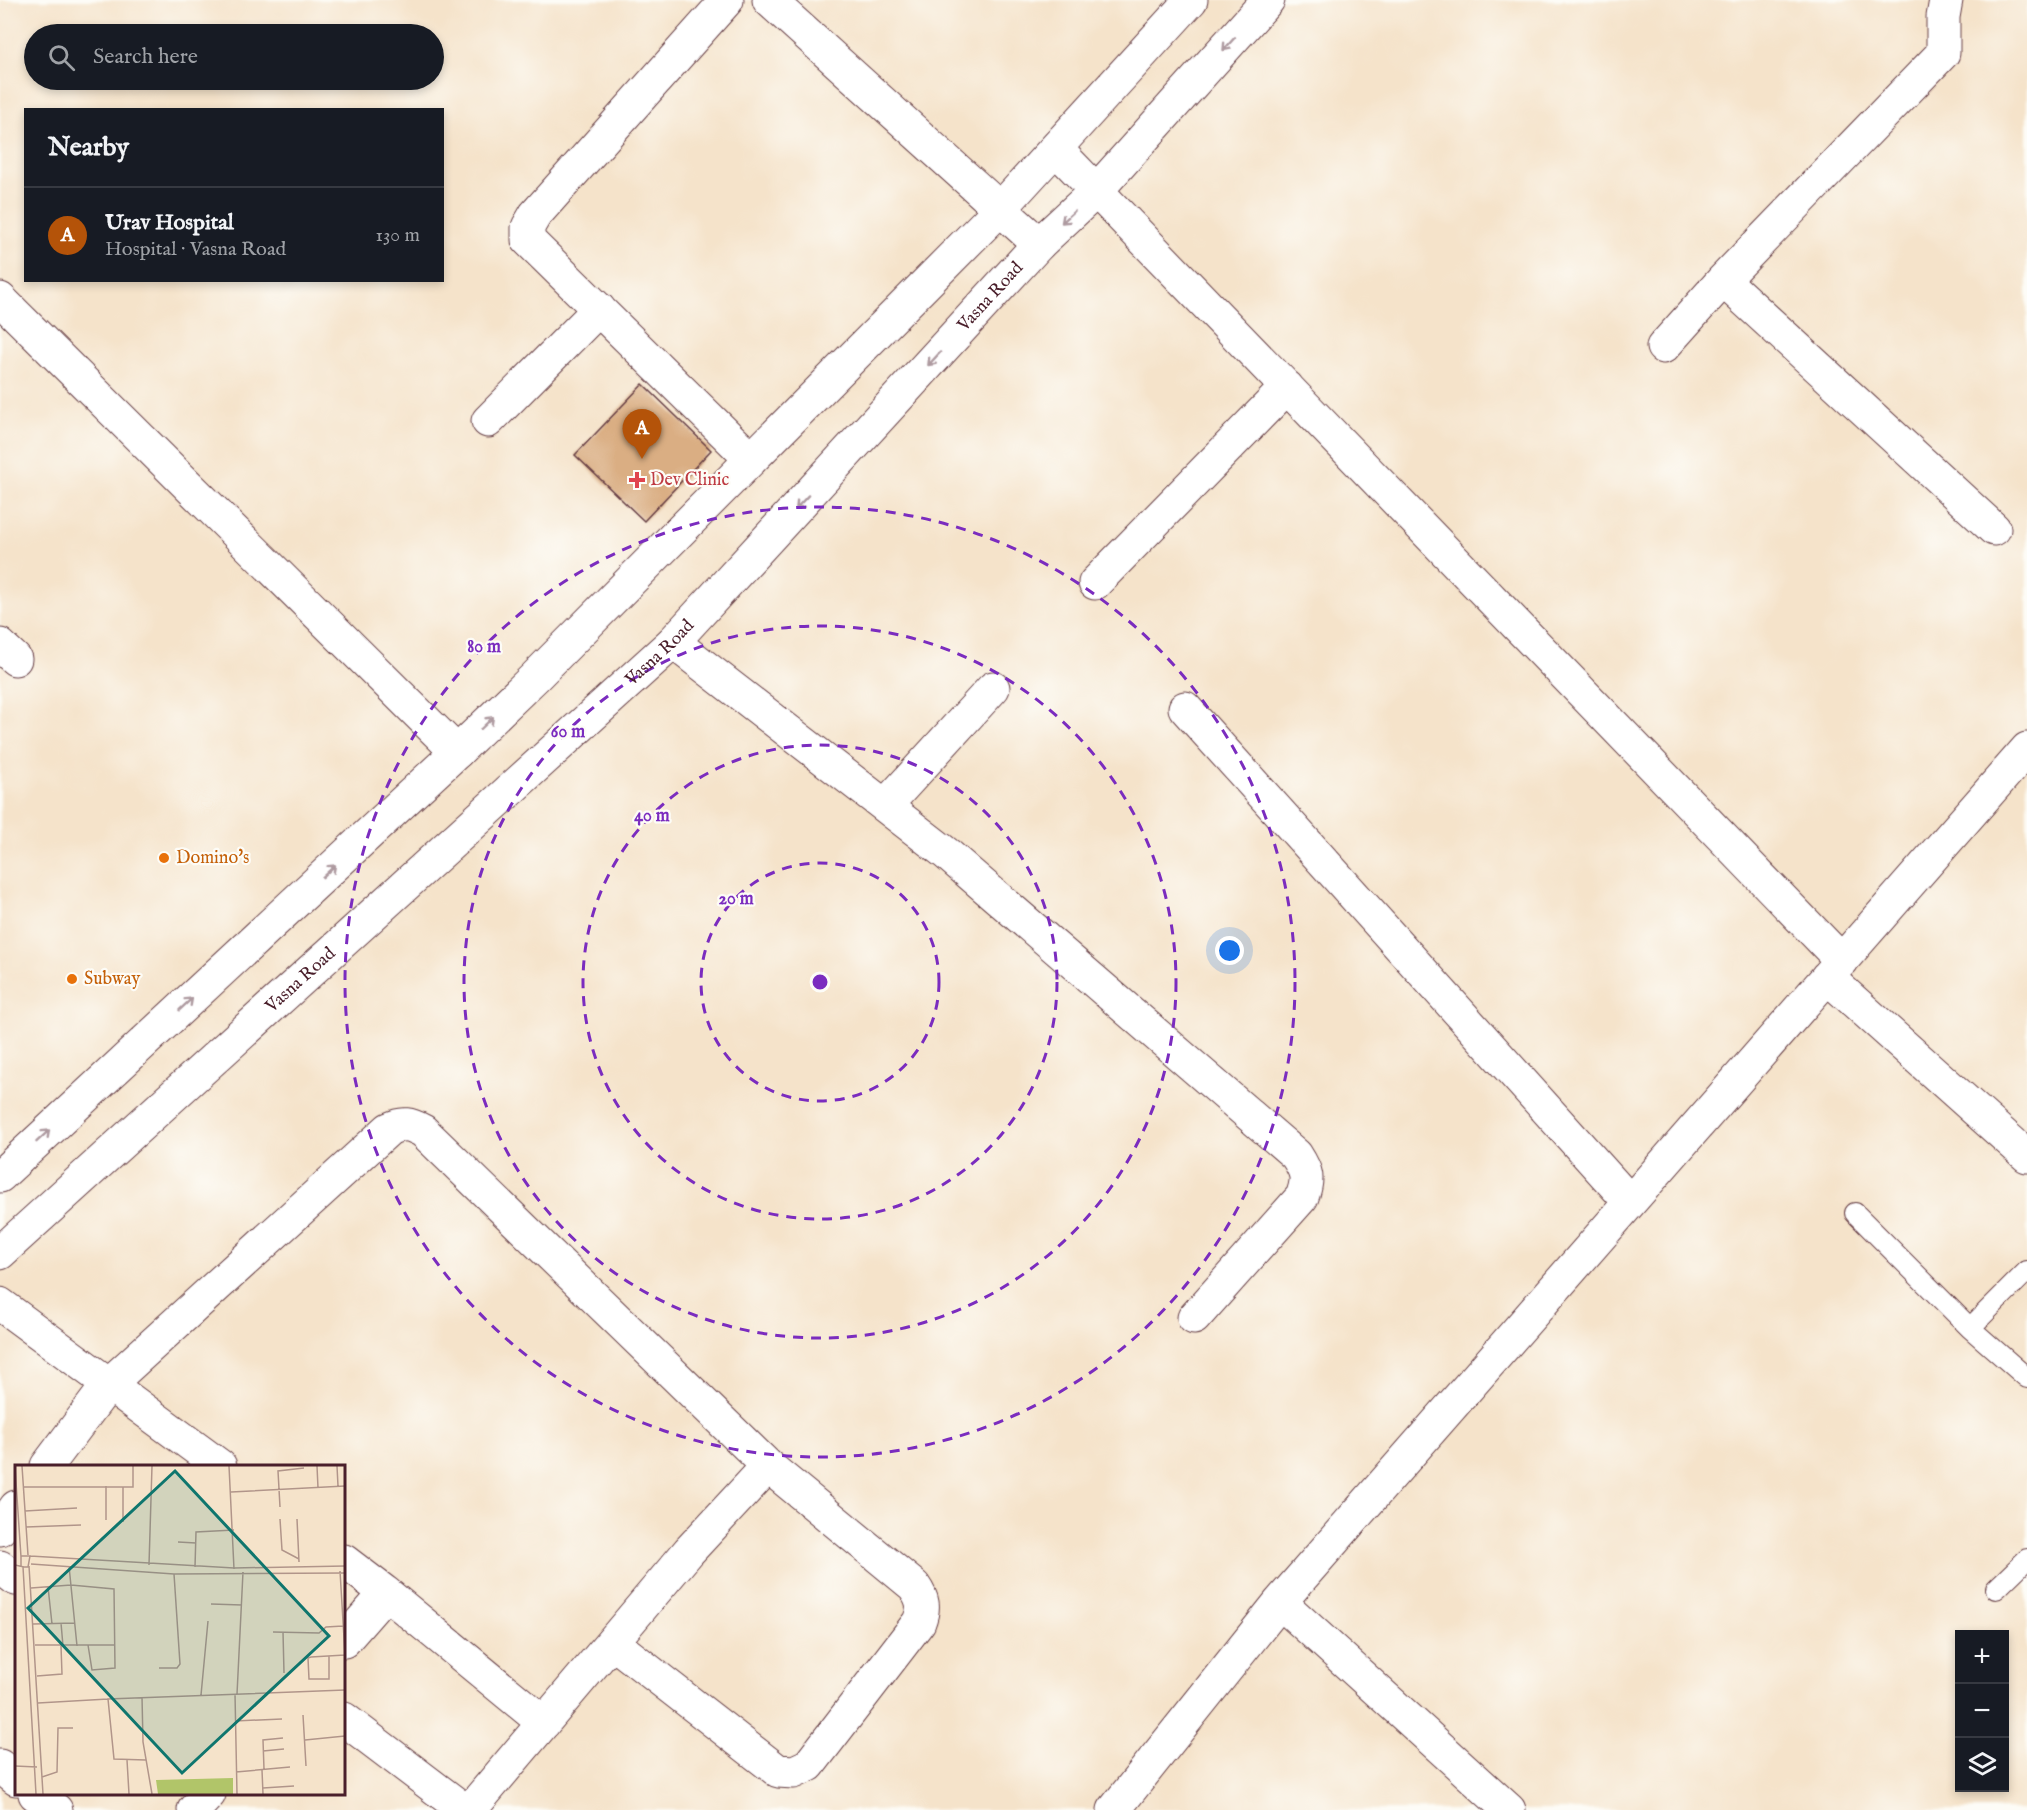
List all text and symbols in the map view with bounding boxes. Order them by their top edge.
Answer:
search box [24,24,444,90]
one-way arrow [1222,36,1236,51]
icon: search [45,41,78,74]
text: Search here [93,43,198,71]
text: Nearby [48,131,129,164]
text: Urav Hospital [105,209,234,237]
one-way arrow [1060,210,1075,224]
text: A [61,223,74,248]
text: 130 m [375,223,420,248]
text: Hospital · Vasna Road [105,237,286,262]
street label: Vasna Road [952,257,1029,337]
one-way arrow [926,351,941,366]
pin: A [622,410,662,459]
place label: Dev Clinic [650,469,730,492]
marker: Dev Clinic [628,471,646,489]
one-way arrow [795,494,809,509]
street label: Vasna Road [620,614,700,692]
text: 80 m [467,636,501,659]
one-way arrow [479,716,494,731]
text: 60 m [551,721,585,744]
text: 40 m [634,805,670,828]
place label: Domino's [176,847,249,870]
marker: Domino's [157,851,171,865]
one-way arrow [321,864,336,878]
text: 20 m [718,888,754,911]
your location [1215,936,1244,965]
street label: Vasna Road [260,942,341,1018]
place label: Subway [84,968,140,991]
marker: Subway [65,972,79,986]
centre of rings [810,972,830,992]
one-way arrow [178,997,193,1011]
one-way arrow [35,1129,50,1143]
inset map [15,1465,345,1795]
map controls [1955,1630,2009,1792]
button: + [1955,1630,2009,1684]
button: − [1955,1684,2009,1738]
button: layers [1955,1738,2009,1792]

